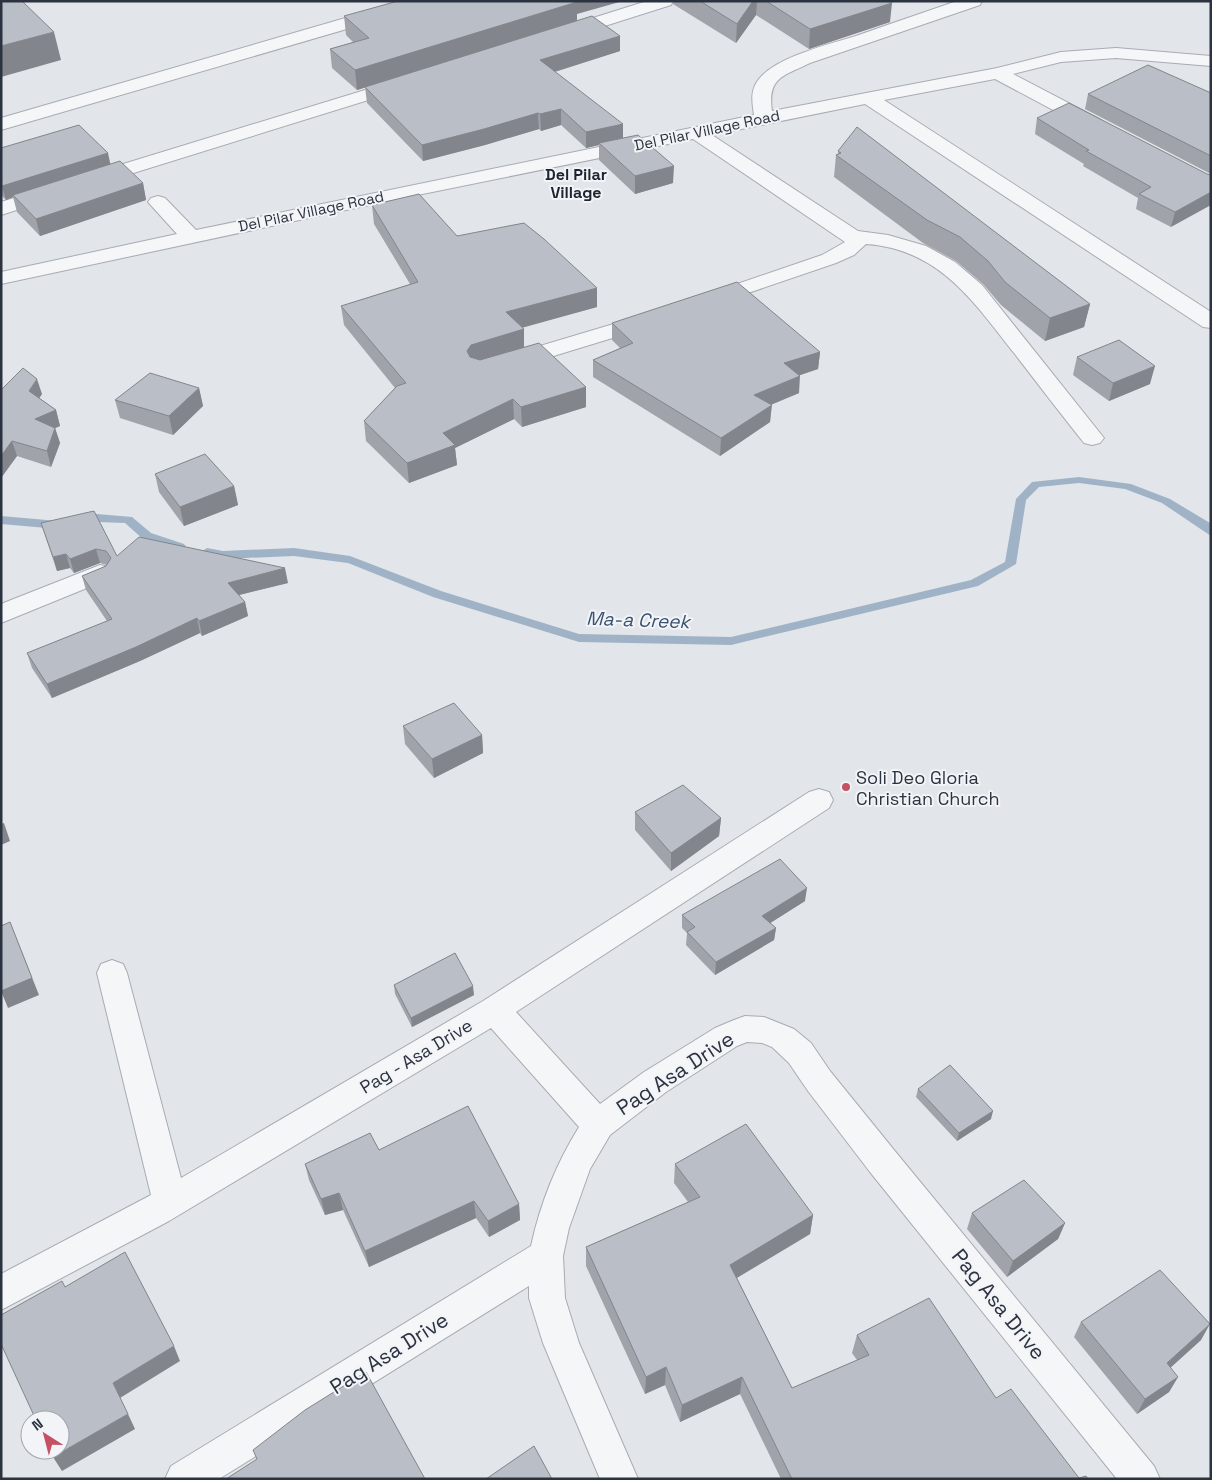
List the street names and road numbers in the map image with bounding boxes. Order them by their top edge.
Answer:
street label: Del Pilar Village Road [632,105,782,155]
street label: Del Pilar Village Road [236,186,386,236]
street label: Pag - Asa Drive [356,1013,476,1099]
street label: Pag Asa Drive [611,1025,739,1121]
street label: Pag Asa Drive [946,1243,1052,1365]
street label: Pag Asa Drive [325,1306,453,1400]

